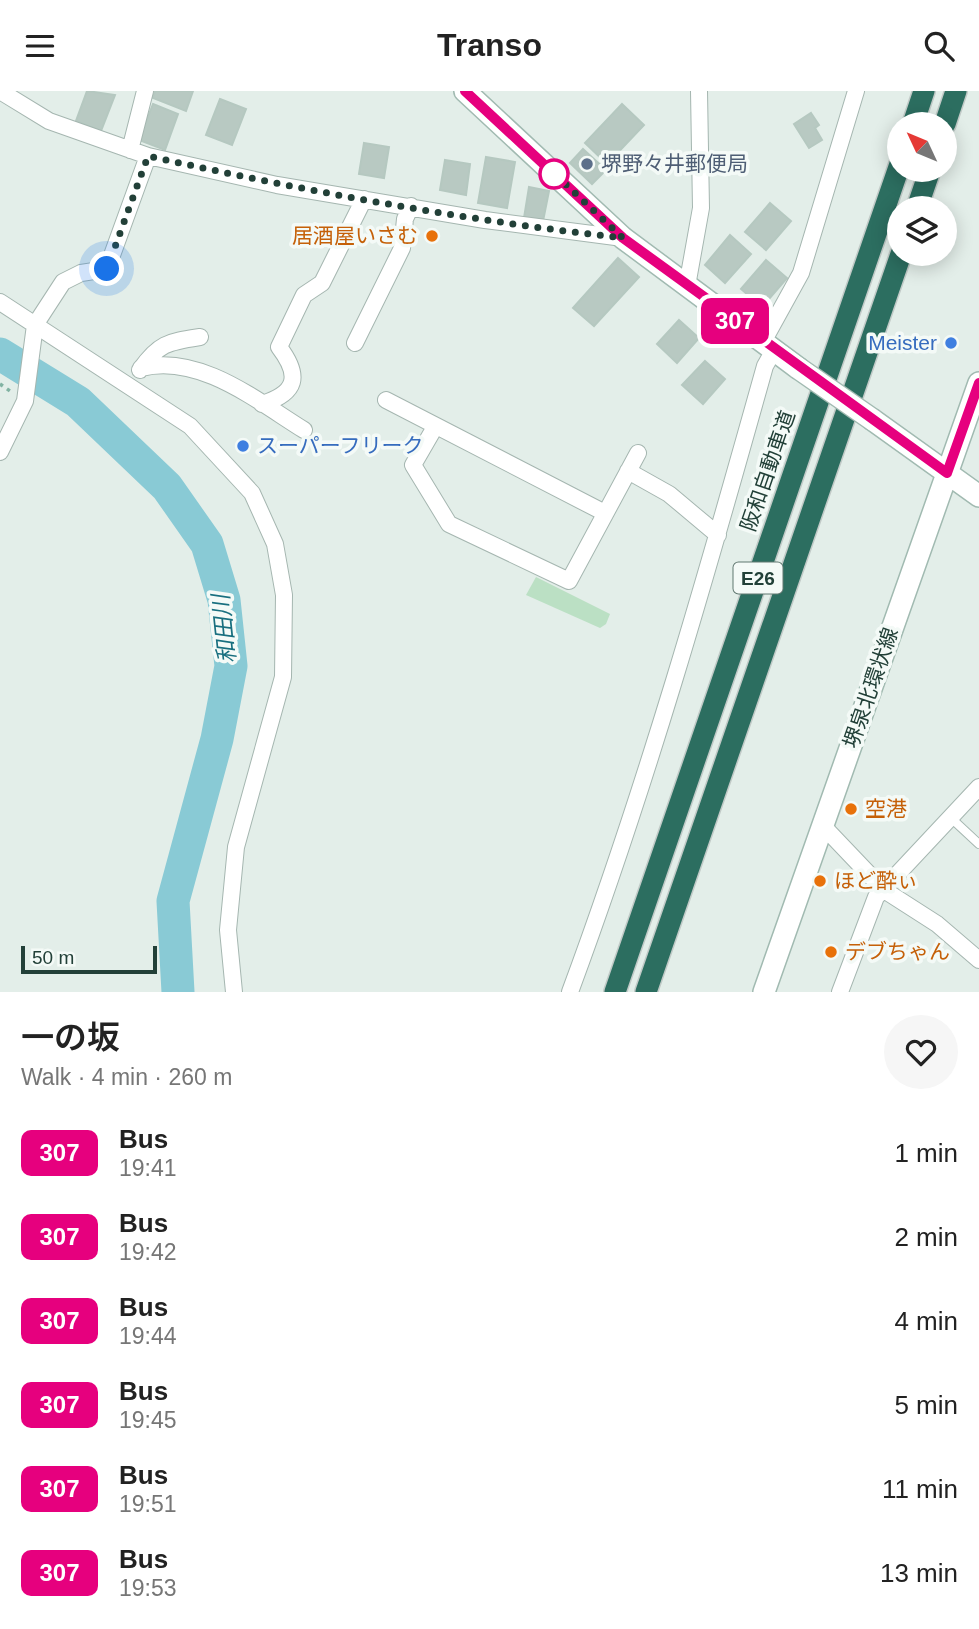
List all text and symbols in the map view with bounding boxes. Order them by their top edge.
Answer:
icon: menu [21,27,59,65]
text: Transo [437,27,542,63]
icon: search [920,27,958,65]
north arrow [887,112,957,182]
map controls [887,112,957,266]
place label: 堺野々井郵便局 [601,152,748,175]
marker: 堺野々井郵便局 [579,156,595,172]
unlabelled marker [539,159,569,189]
button: layers [887,196,957,266]
place label: 居酒屋いさむ [292,224,418,247]
marker: 居酒屋いさむ [424,228,440,244]
your location [89,251,124,286]
line badge: 307 [695,298,775,344]
text: 307 [715,307,755,334]
place label: Meister [868,331,937,354]
marker: Meister [943,335,959,351]
street label: 阪和自動車道 [736,408,799,534]
place label: スーパーフリーク [257,434,424,457]
marker: スーパーフリーク [235,438,251,454]
road number: E26 [734,563,782,593]
water label: 和田川 [207,590,241,665]
street label: 堺泉北環状線 [839,625,902,751]
place label: 空港 [865,797,907,820]
marker: 空港 [843,801,859,817]
place label: ほど酔ぃ [834,869,918,892]
marker: ほど酔ぃ [812,873,828,889]
place label: デブちゃん [845,940,950,963]
scale bar [21,943,158,975]
marker: デブちゃん [823,944,839,960]
text: 50 m [32,947,74,968]
button: heart [884,1015,958,1089]
text: 一の坂 [21,1019,120,1056]
text: Walk · 4 min · 260 m [21,1064,232,1090]
text: Bus [119,1124,168,1154]
text: 1 min [894,1138,958,1168]
text: 307 [39,1139,80,1166]
text: 19:41 [119,1155,177,1181]
text: Bus [119,1208,168,1238]
text: 2 min [894,1222,958,1252]
text: 307 [39,1223,80,1250]
text: 19:42 [119,1239,177,1265]
text: Bus [119,1292,168,1322]
text: 4 min [894,1306,958,1336]
text: 307 [39,1307,80,1334]
text: 19:44 [119,1323,177,1349]
text: Bus [119,1376,168,1406]
text: 5 min [894,1390,958,1420]
text: 307 [39,1391,80,1418]
text: 19:45 [119,1407,177,1433]
text: Bus [119,1460,168,1490]
text: 11 min [882,1474,958,1504]
text: 307 [39,1475,80,1502]
text: 19:51 [119,1491,177,1517]
text: Bus [119,1544,168,1574]
text: 13 min [880,1558,958,1588]
text: 307 [39,1559,80,1586]
text: 19:53 [119,1575,177,1601]

